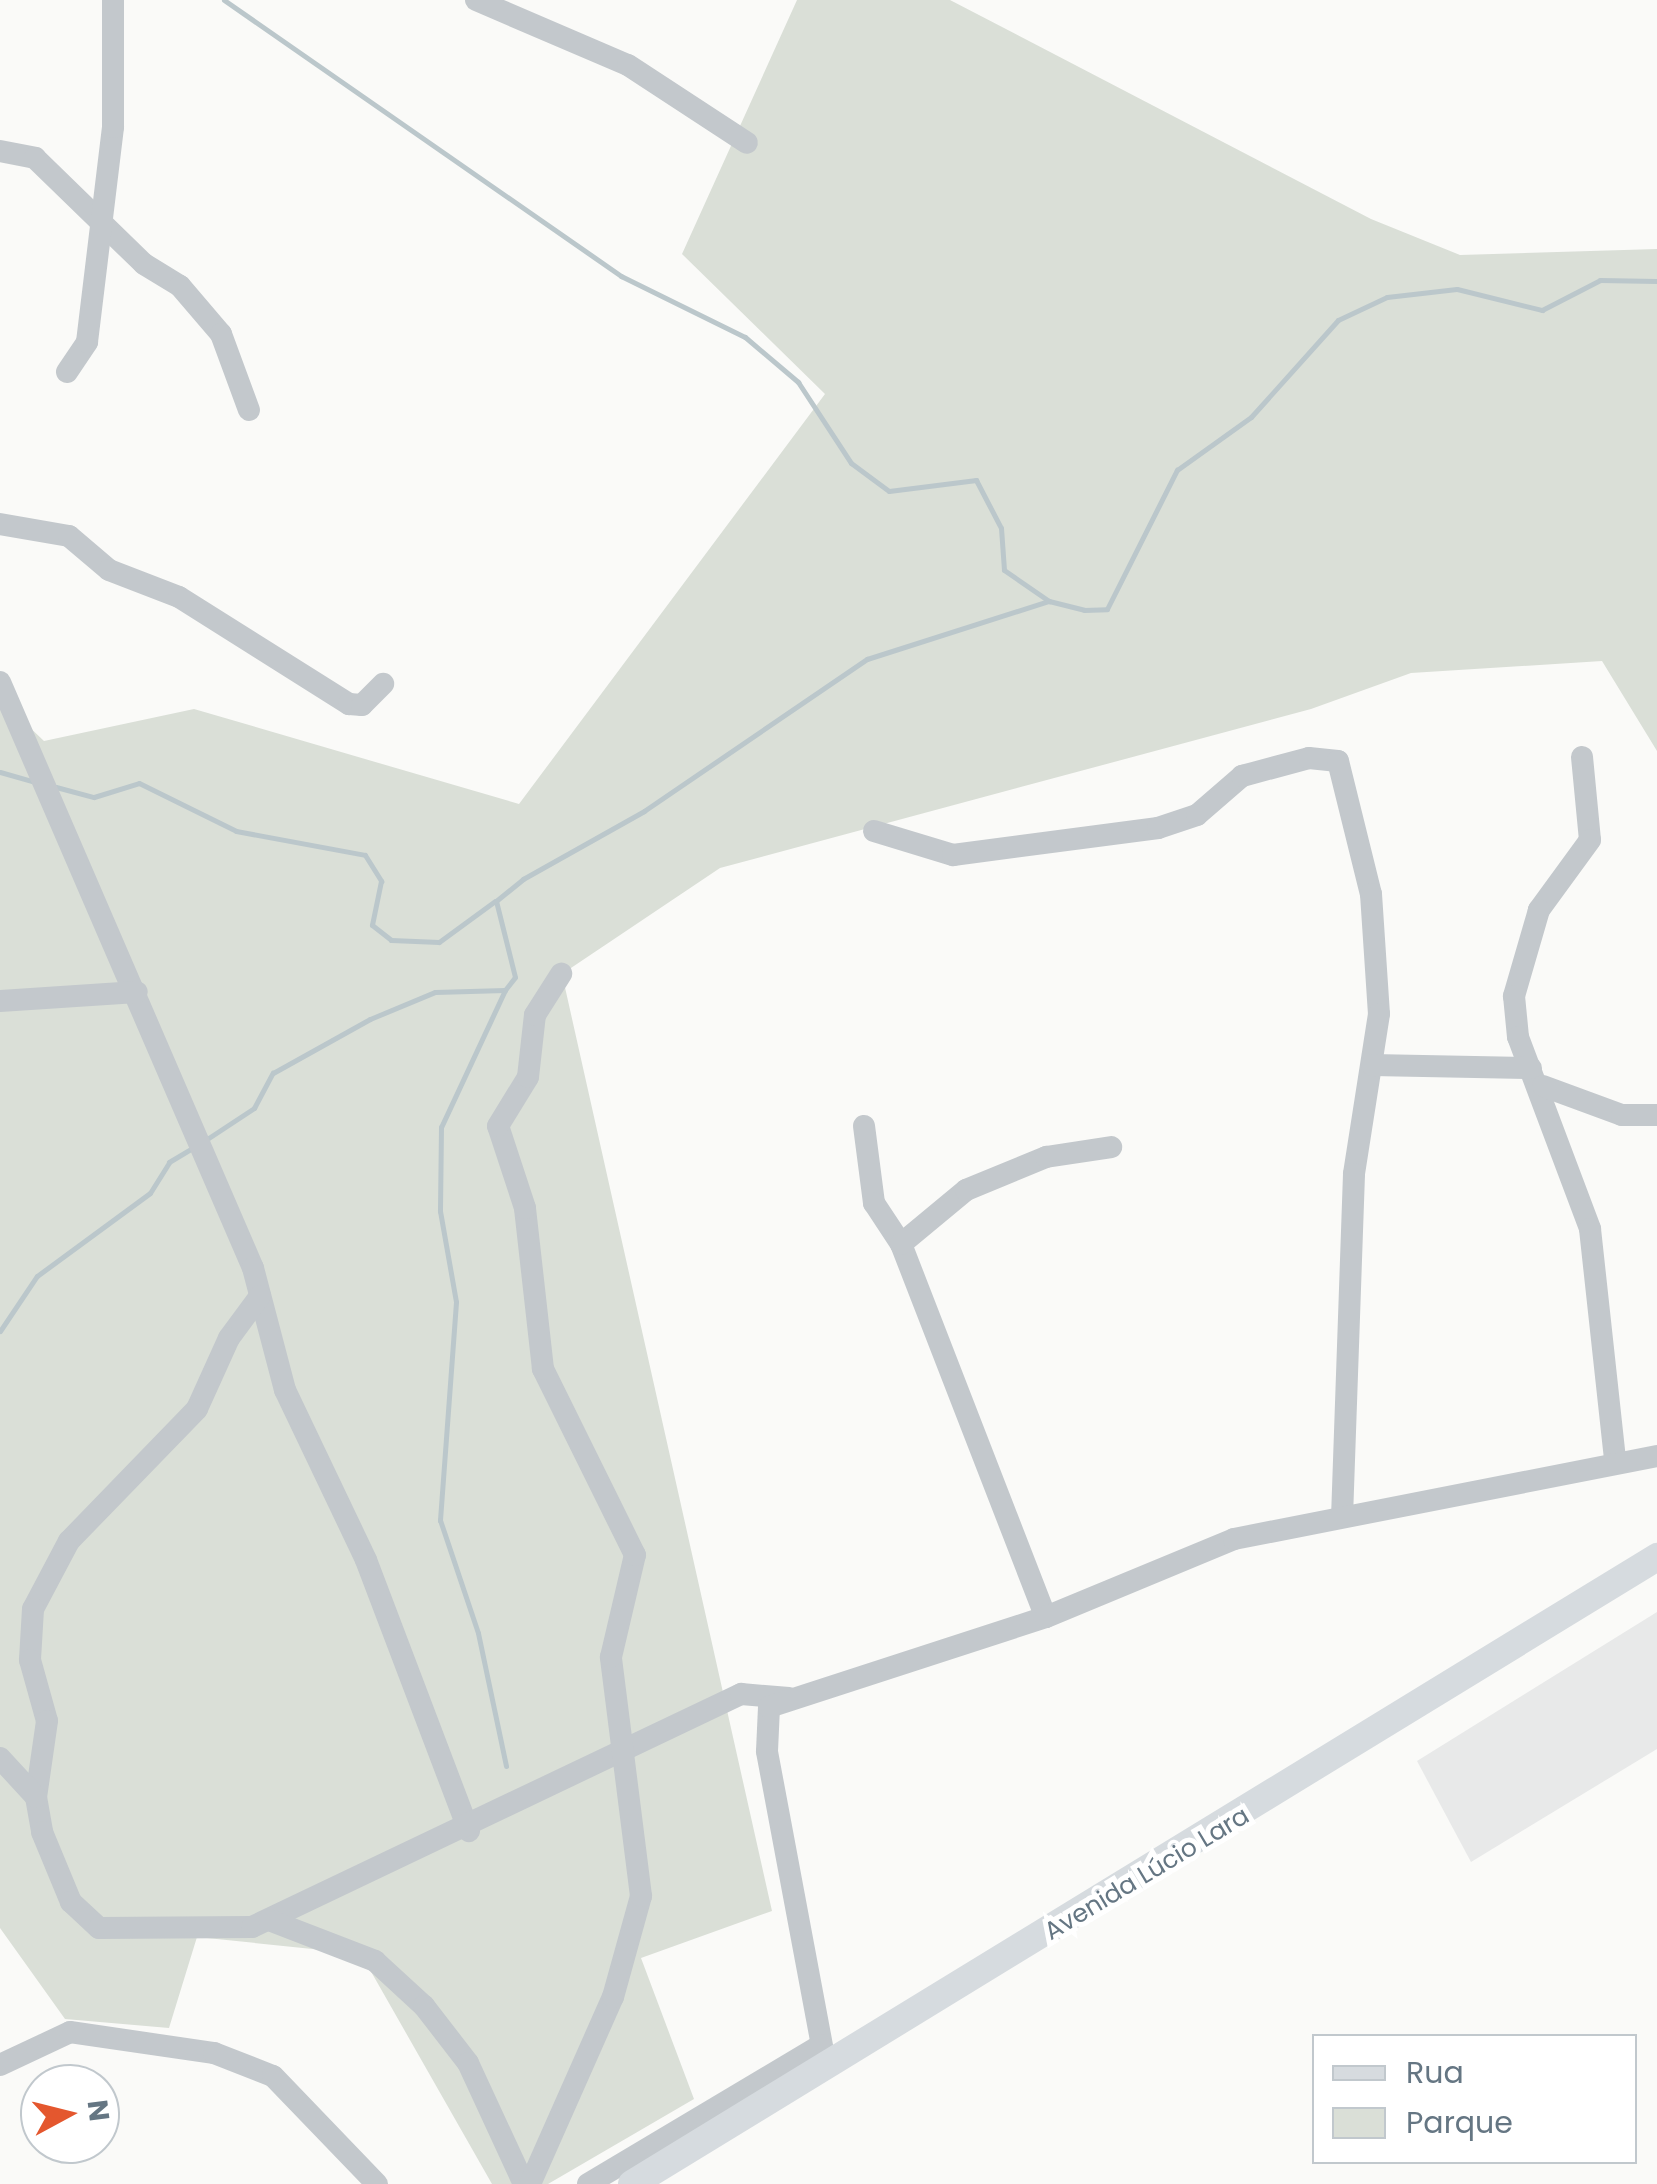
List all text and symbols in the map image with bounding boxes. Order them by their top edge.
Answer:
street label: Avenida Lúcio Lara [1039,1801,1255,1947]
legend [1312,2034,1637,2164]
text: Rua [1406,2051,1464,2094]
north arrow [20,2064,120,2164]
text: N [78,2098,119,2123]
text: Parque [1406,2101,1513,2144]

